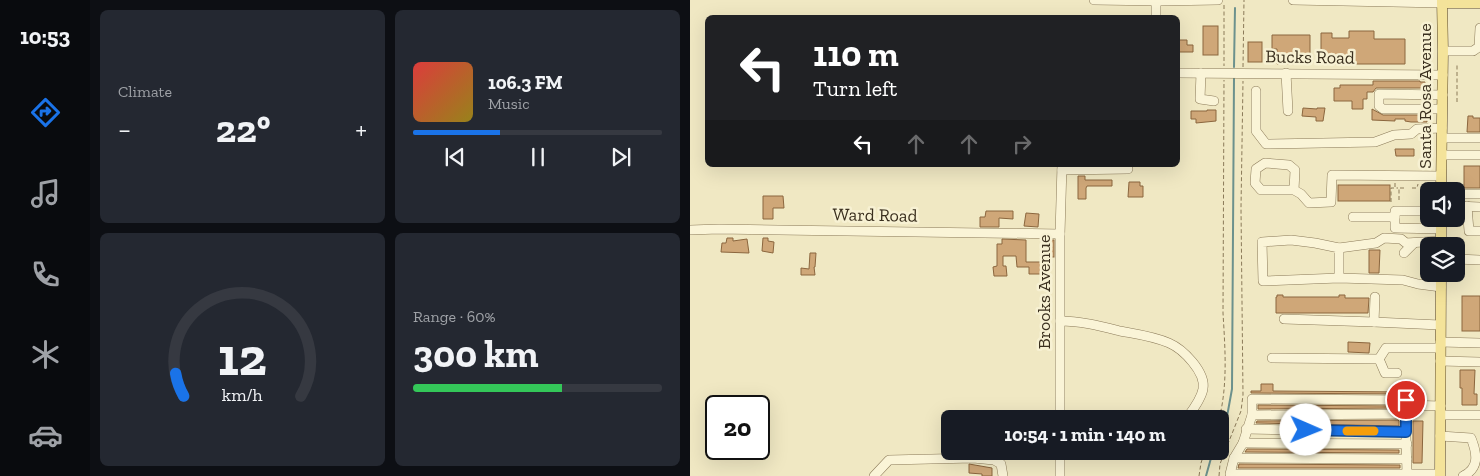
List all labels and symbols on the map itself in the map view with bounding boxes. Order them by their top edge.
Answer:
street label: Santa Rosa Avenue [1414,23,1436,169]
street label: Bucks Road [1265,45,1355,69]
street label: Ward Road [832,203,918,227]
street label: Brooks Avenue [1033,235,1055,349]
pin [1385,379,1427,421]
speed limit sign: 20 [705,395,770,460]
position arrow [1279,403,1331,455]

